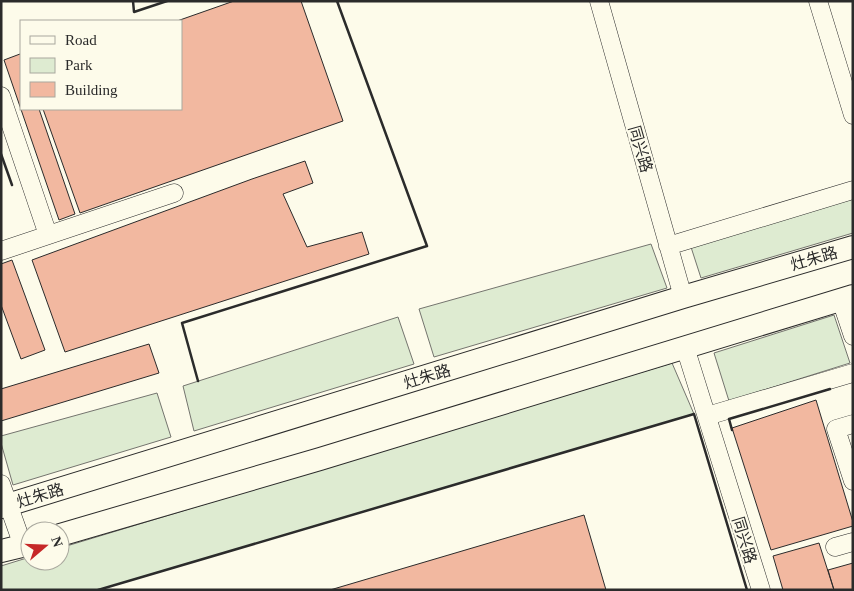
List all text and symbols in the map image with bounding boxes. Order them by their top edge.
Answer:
legend [20,20,182,110]
text: Road [65,32,97,48]
text: Park [65,57,93,73]
text: Building [65,82,118,98]
street label: 同兴路 [626,124,655,175]
street label: 灶朱路 [789,244,840,273]
street label: 灶朱路 [402,361,453,392]
street label: 灶朱路 [15,480,66,511]
street label: 同兴路 [729,515,760,566]
north arrow [20,521,70,571]
text: N [48,535,66,549]

